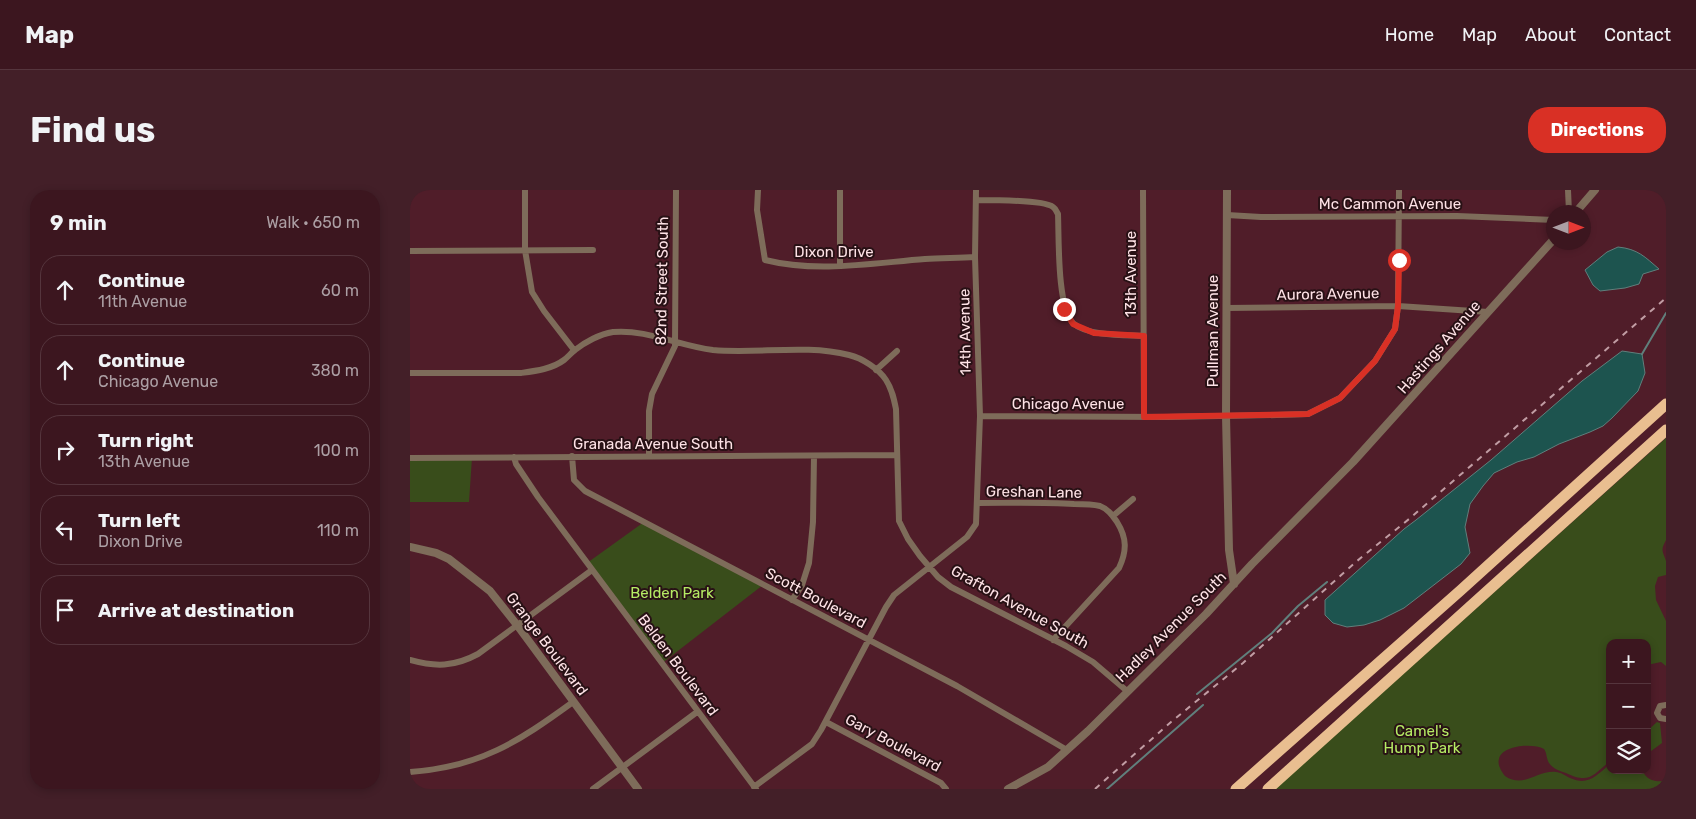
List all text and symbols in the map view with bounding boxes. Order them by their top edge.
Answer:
text: Map [25,21,74,49]
text: Home [1385,24,1434,46]
text: Map [1462,24,1497,46]
text: About [1525,24,1576,46]
text: Contact [1604,24,1671,46]
button: Directions [1528,107,1666,153]
text: Find us [30,109,155,151]
street label: Mc Cammon Avenue [1319,195,1461,213]
north arrow [1546,205,1591,250]
text: 9 min [50,210,107,235]
text: Walk · 650 m [266,213,360,232]
street label: 82nd Street South [652,216,672,346]
street label: 13th Avenue [1122,231,1140,317]
street label: Dixon Drive [794,243,874,261]
route start [1388,249,1411,272]
text: Continue [98,269,185,292]
street label: Pullman Avenue [1204,275,1222,387]
icon: ahead [51,276,79,304]
text: 60 m [321,281,359,300]
street label: Aurora Avenue [1276,284,1380,304]
street label: 14th Avenue [955,289,975,375]
text: 11th Avenue [98,292,187,311]
street label: Hastings Avenue [1394,297,1484,397]
route end [1053,298,1076,321]
text: Continue [98,349,185,372]
icon: ahead [51,356,79,384]
text: 380 m [311,361,359,380]
text: Chicago Avenue [98,372,218,391]
street label: Chicago Avenue [1012,395,1124,413]
text: Turn right [98,429,193,452]
street label: Granada Avenue South [573,435,733,453]
icon: right [51,436,79,464]
text: 100 m [314,441,359,460]
text: 13th Avenue [98,452,190,471]
street label: Greshan Lane [986,482,1082,502]
text: Turn left [98,509,180,532]
icon: left [51,516,79,544]
text: 110 m [317,521,359,540]
text: Dixon Drive [98,532,183,551]
street label: Grafton Avenue South [948,562,1092,652]
street label: Scott Boulevard [762,564,870,632]
street label: Hadley Avenue South [1112,568,1230,686]
park label: Belden Park [630,584,714,602]
street label: Grange Boulevard [502,589,592,699]
icon: arrive [51,596,79,624]
text: Arrive at destination [98,599,294,622]
street label: Belden Boulevard [634,611,722,719]
map controls [1606,639,1651,774]
button: + [1606,639,1651,684]
button: − [1606,684,1651,729]
street label: Gary Boulevard [842,710,944,776]
park label: Camel's Hump Park [1384,722,1461,757]
button: layers [1606,729,1651,774]

